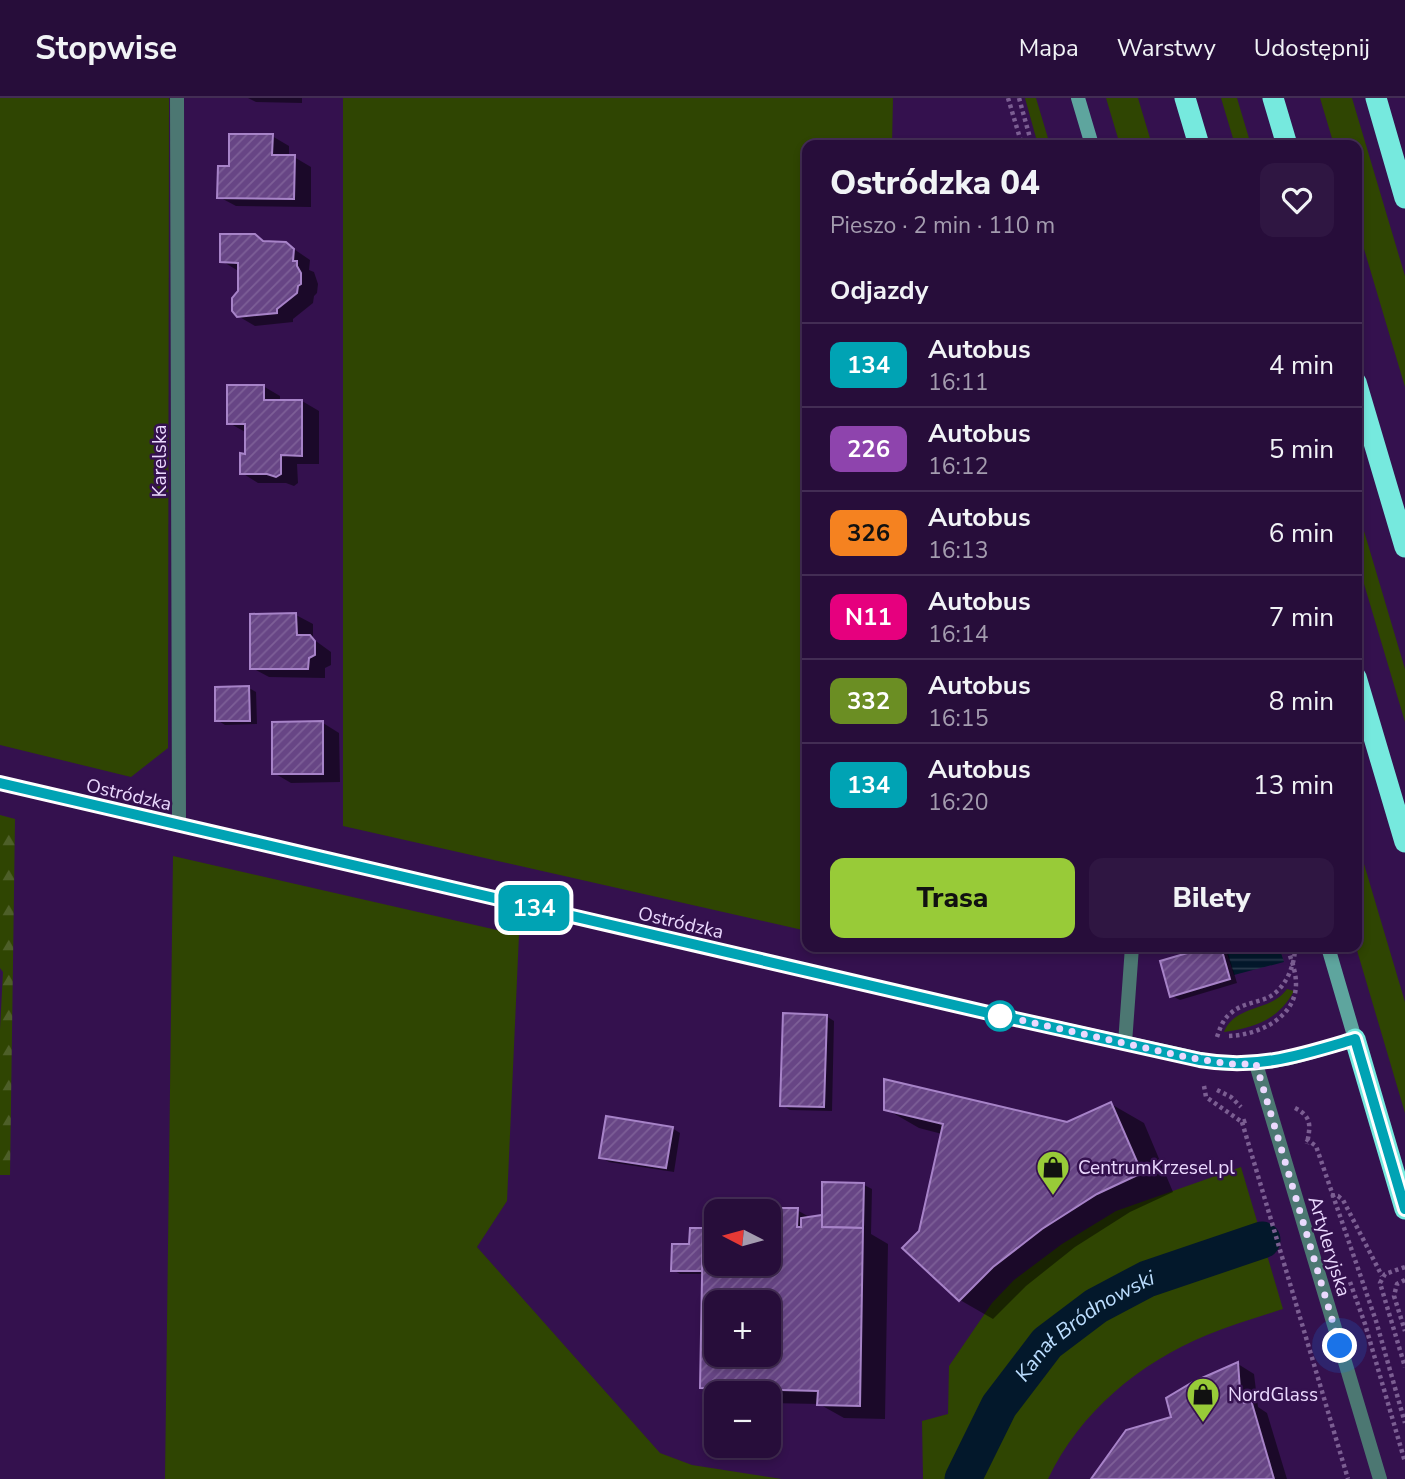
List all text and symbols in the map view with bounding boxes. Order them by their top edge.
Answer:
text: Stopwise [35,26,177,71]
text: Mapa [1019,32,1079,64]
text: Warstwy [1117,32,1216,64]
text: Udostępnij [1254,32,1370,64]
text: Ostródzka 04 [830,161,1040,206]
button: heart [1260,163,1334,237]
text: Pieszo · 2 min · 110 m [830,210,1055,241]
text: Odjazdy [830,273,928,308]
text: Autobus [928,332,1031,367]
text: 4 min [1269,348,1334,383]
text: 134 [847,349,890,381]
text: 16:11 [928,367,988,398]
text: Autobus [928,416,1031,451]
street label: Karelska [147,425,173,497]
text: 5 min [1269,432,1334,467]
text: 226 [847,433,890,465]
text: 16:12 [928,451,988,482]
text: Autobus [928,500,1031,535]
text: 6 min [1269,516,1334,551]
text: 326 [847,517,890,549]
text: 16:13 [928,535,988,566]
text: Autobus [928,584,1031,619]
text: 7 min [1269,600,1334,635]
text: N11 [845,601,892,633]
text: 16:14 [928,619,988,650]
text: Autobus [928,668,1031,703]
text: 8 min [1269,684,1334,719]
text: 332 [847,685,890,717]
text: 16:15 [928,703,988,734]
text: Autobus [928,752,1031,787]
text: 13 min [1253,768,1334,803]
text: 134 [847,769,890,801]
street label: Ostródzka [84,773,174,817]
text: 16:20 [928,787,988,818]
button: Trasa [830,858,1075,938]
button: Bilety [1089,858,1334,938]
line badge: 134 [494,885,574,931]
text: 134 [512,892,556,924]
street label: Ostródzka [636,901,726,945]
unlabelled marker [985,1001,1015,1031]
shop icon: CentrumKrzesel.pl [1034,1148,1072,1197]
place label: CentrumKrzesel.pl [1078,1155,1235,1181]
street label: Artyleryjska [1301,1193,1357,1300]
north arrow [704,1199,780,1276]
map controls [704,1199,781,1458]
water label: Kanał Bródnowski [1009,1263,1159,1387]
button: + [704,1290,781,1367]
your location [1322,1328,1357,1363]
shop icon: NordGlass [1184,1375,1222,1424]
button: − [704,1381,781,1458]
place label: NordGlass [1228,1382,1318,1408]

